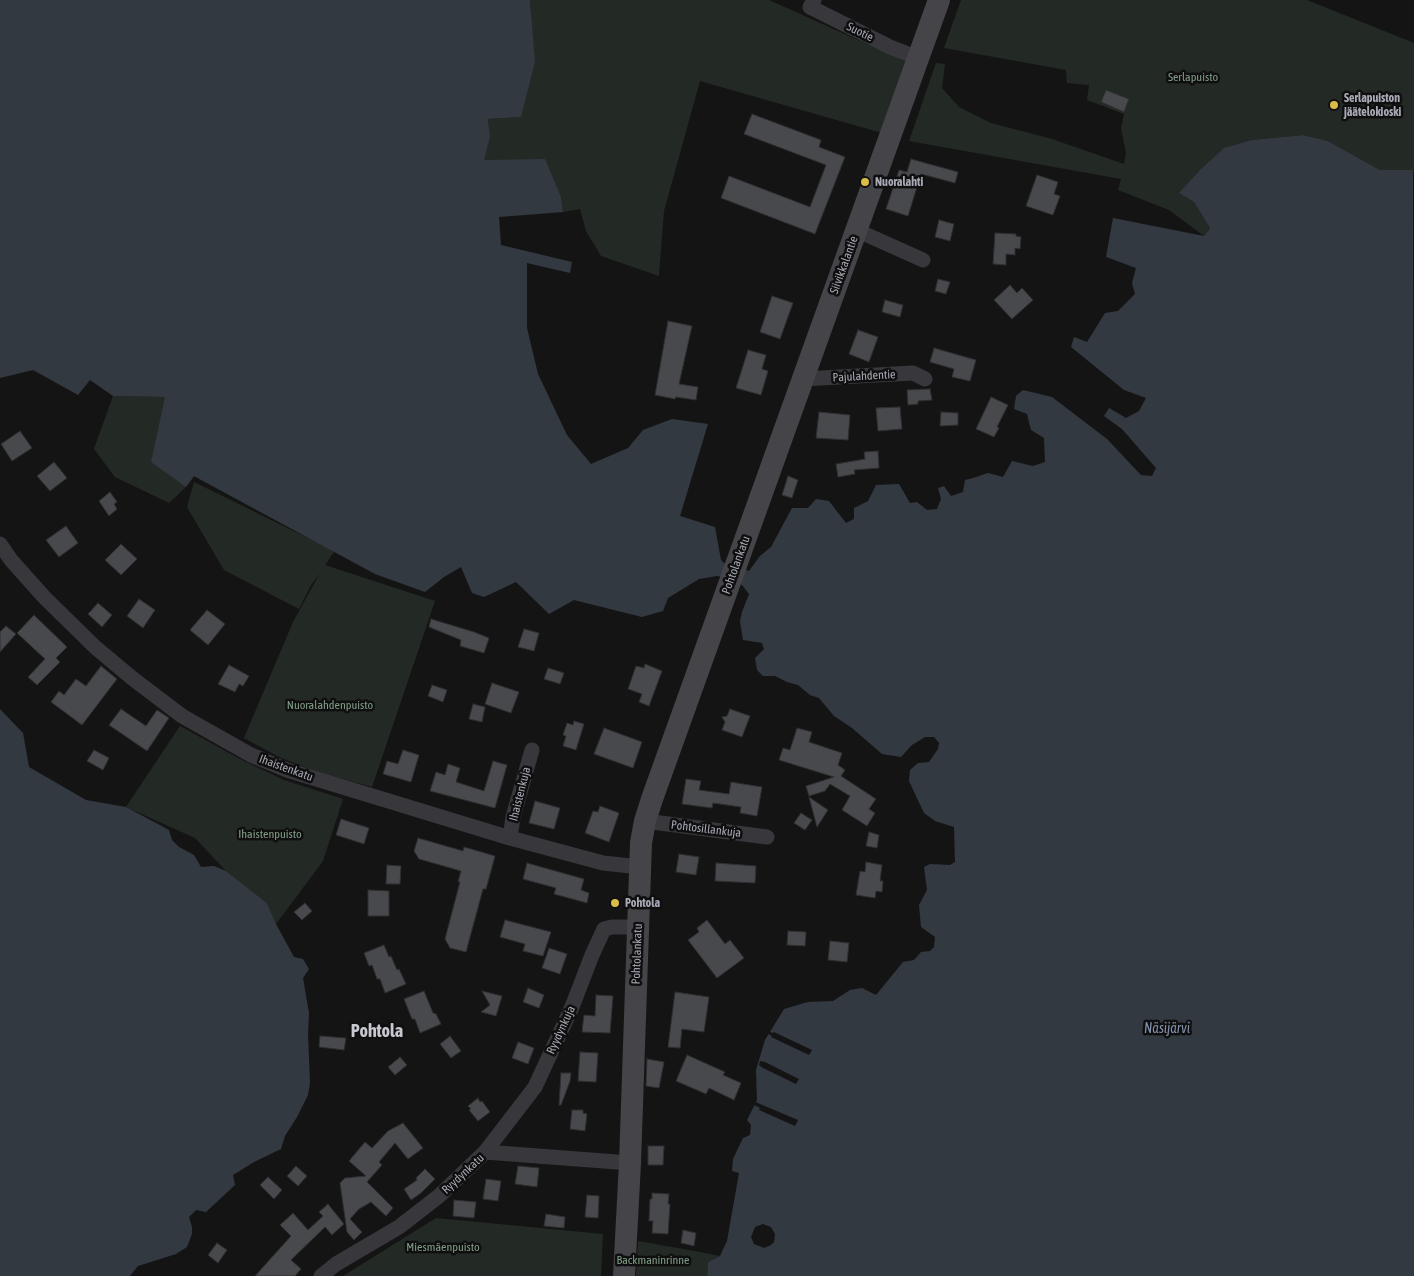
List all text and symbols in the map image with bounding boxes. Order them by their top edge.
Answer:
street label: Suotie [844,19,876,45]
park label: Serlapuisto [1168,70,1218,84]
place label: Serlapuiston jäätelokioski [1344,91,1401,119]
marker: Serlapuiston jäätelokioski [1328,99,1340,111]
place label: Nuoralahti [875,175,923,189]
marker: Nuoralahti [859,176,871,188]
street label: Siivikkalantie [827,234,861,296]
street label: Pajulahdentie [832,367,896,385]
street label: Pohtolankatu [719,534,753,596]
park label: Nuoralahdenpuisto [287,698,373,712]
street label: Ihaistenkatu [257,752,315,784]
street label: Ihaistenkuja [506,765,534,823]
street label: Pohtosillankuja [670,818,742,840]
park label: Ihaistenpuisto [238,827,302,841]
place label: Pohtola [625,896,660,910]
marker: Pohtola [609,897,621,909]
street label: Pohtolankatu [629,923,645,985]
street label: Ryydynkuja [544,1004,578,1056]
district label: Pohtola [351,1020,403,1042]
water label: Näsijärvi [1144,1021,1190,1037]
street label: Ryydynkatu [439,1151,487,1197]
park label: Miesmäenpuisto [406,1240,480,1254]
park label: Backmaninrinne [617,1253,689,1267]

